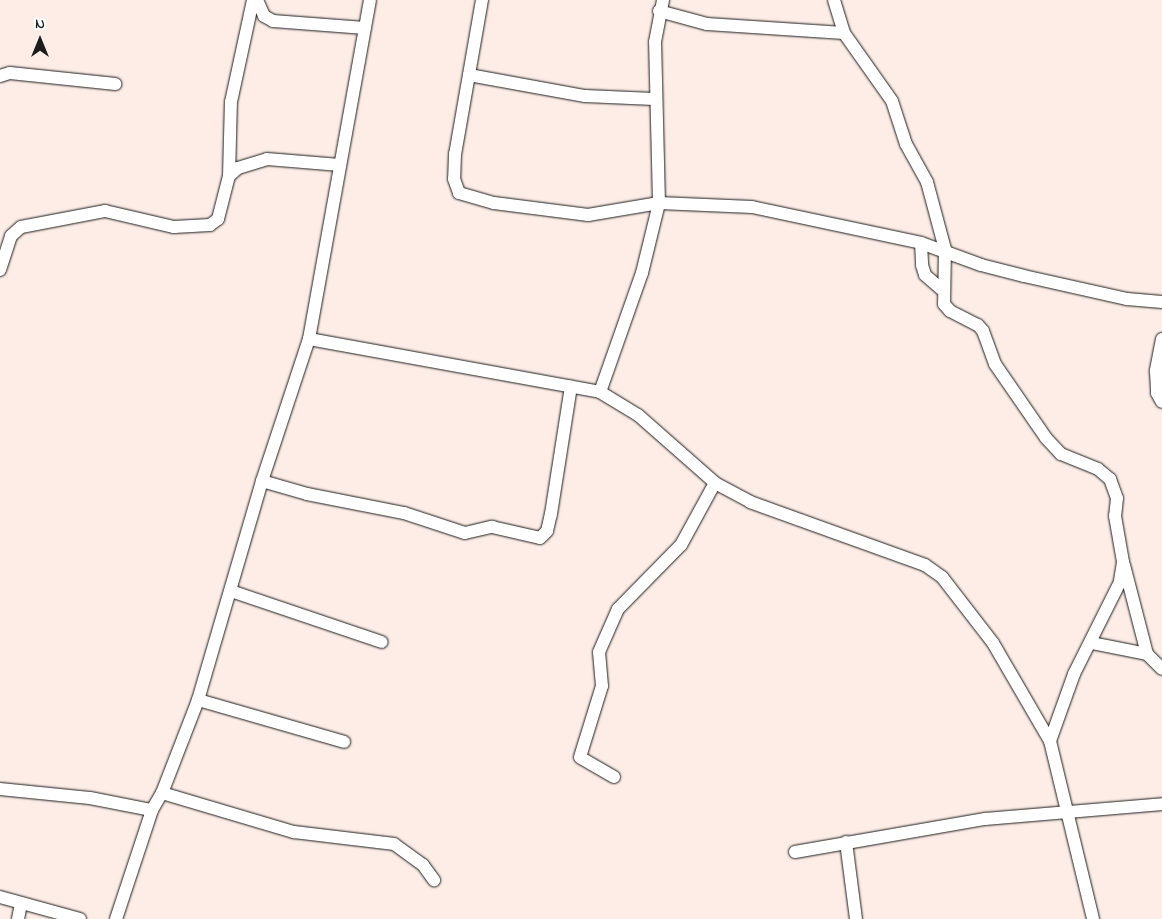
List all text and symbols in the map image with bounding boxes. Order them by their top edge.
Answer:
text: N [35,14,45,35]
north arrow [15,15,65,65]

